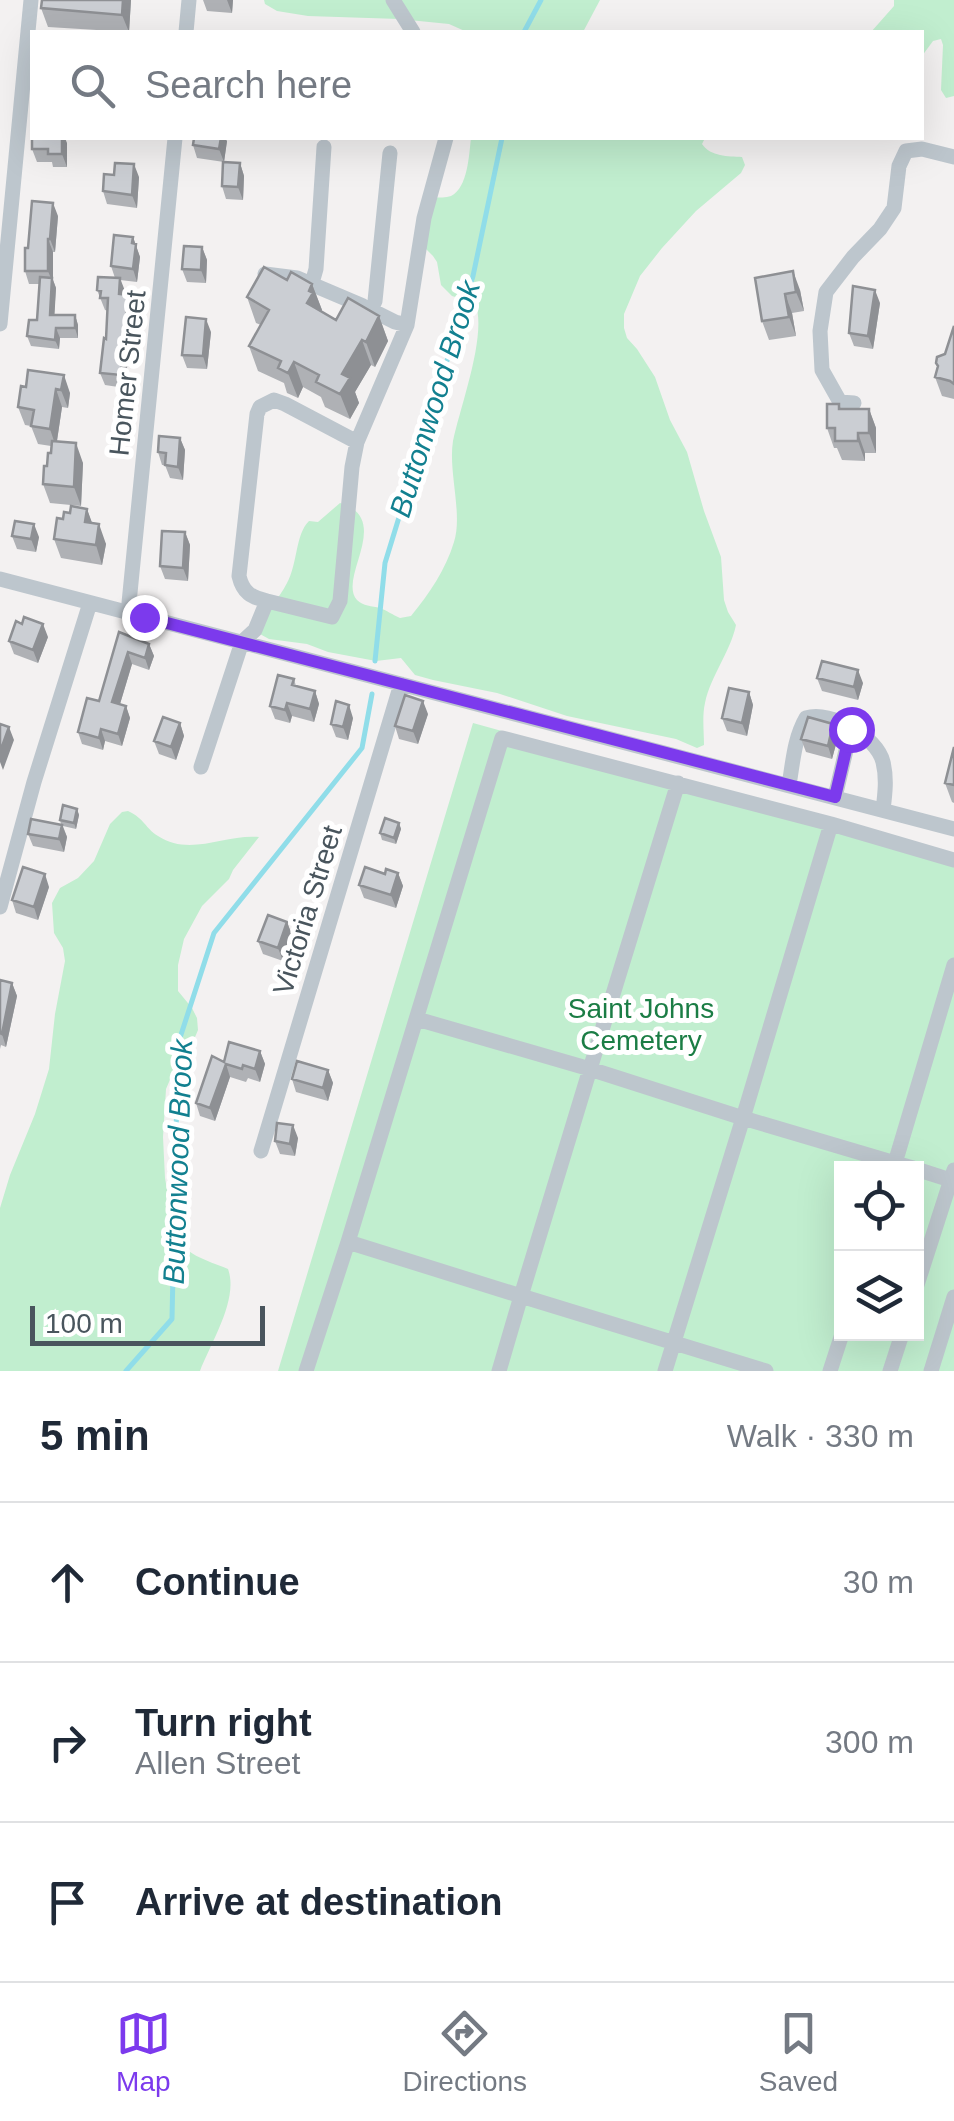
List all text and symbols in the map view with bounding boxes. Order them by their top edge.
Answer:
search box [30,30,924,140]
icon: search [65,58,120,113]
text: Search here [145,64,352,106]
water label: Buttonwood Brook [383,275,487,521]
street label: Homer Street [103,288,152,457]
route end [122,595,168,641]
route start [829,707,875,753]
street label: Victoria Street [267,822,348,999]
park label: Saint Johns Cemetery [568,993,714,1056]
water label: Buttonwood Brook [157,1037,198,1285]
map controls [834,1161,924,1341]
button: locate [834,1161,924,1251]
button: layers [834,1251,924,1341]
scale bar [30,1301,265,1346]
text: 100 m [45,1308,123,1339]
text: 5 min [40,1412,150,1459]
text: Walk · 330 m [727,1418,914,1454]
icon: ahead [40,1555,95,1610]
text: Continue [135,1561,300,1603]
text: 30 m [843,1564,914,1600]
text: Turn right [135,1702,312,1744]
icon: right [40,1715,95,1770]
text: 300 m [825,1724,914,1760]
text: Allen Street [135,1745,300,1781]
icon: arrive [40,1875,95,1930]
text: Arrive at destination [135,1881,502,1923]
tab: Map [116,2006,171,2098]
tab: Directions [403,2006,527,2098]
tab: Saved [759,2006,838,2098]

